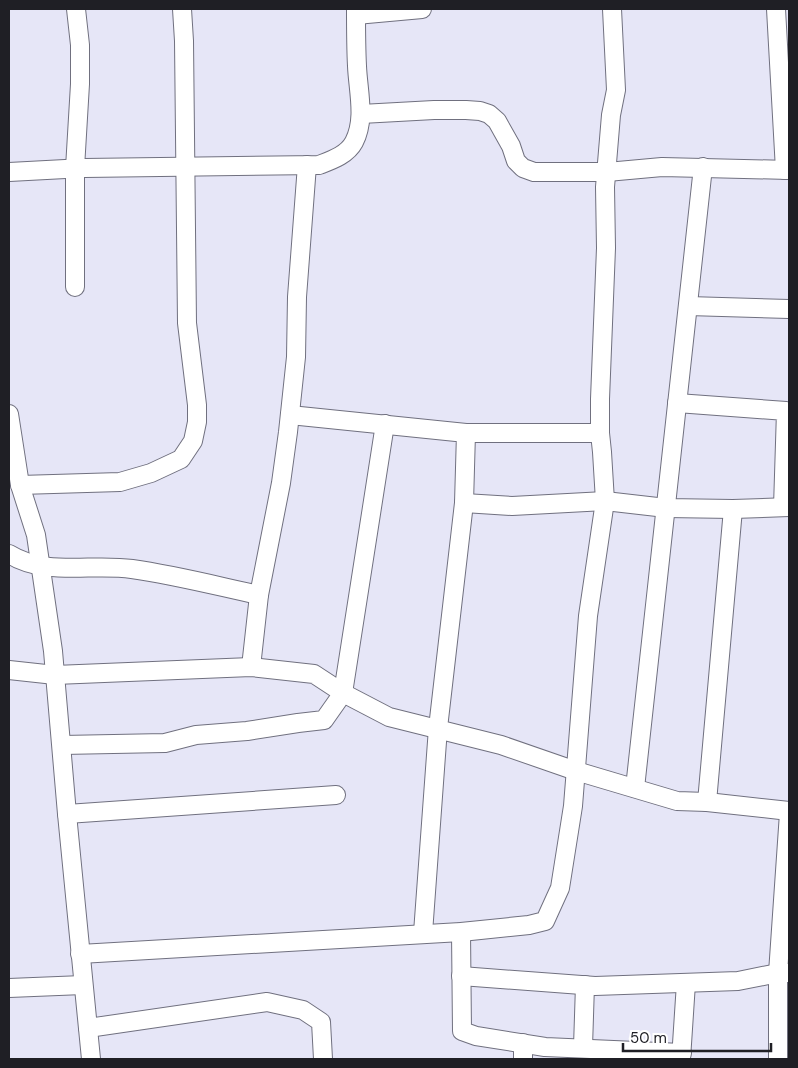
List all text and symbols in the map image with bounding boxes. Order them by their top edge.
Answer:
scale bar [623,1020,770,1052]
text: 50 m [630,1028,667,1048]

